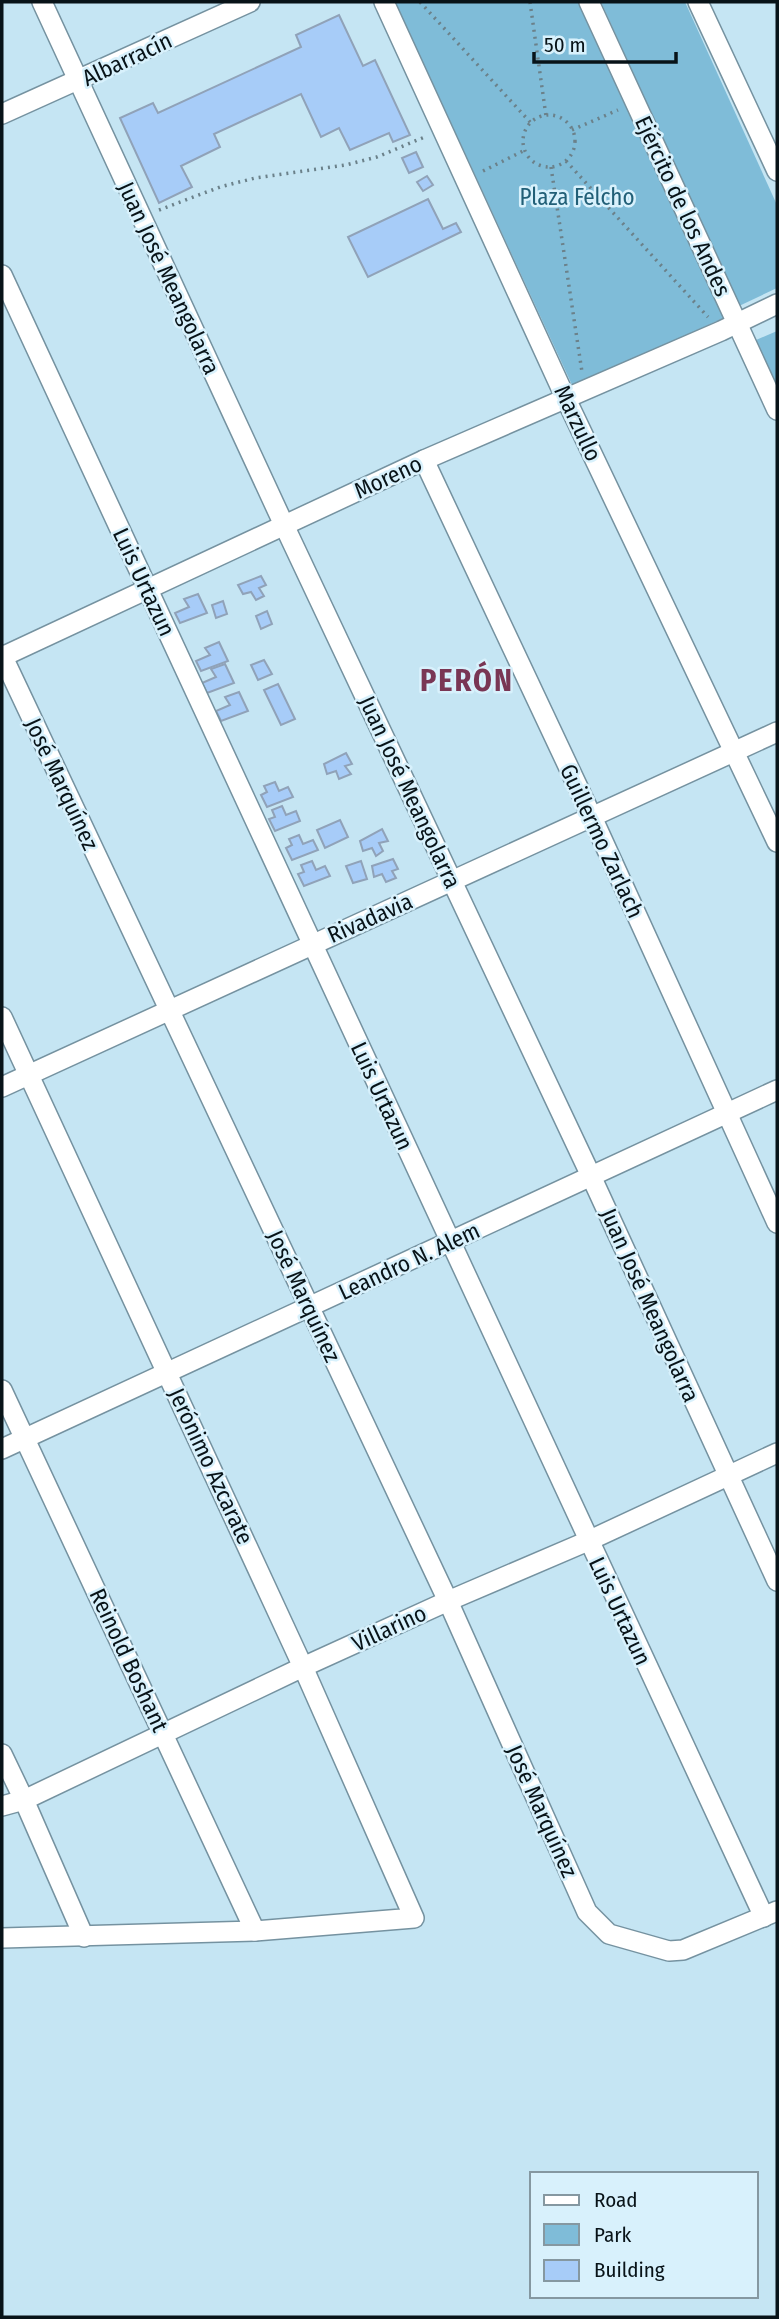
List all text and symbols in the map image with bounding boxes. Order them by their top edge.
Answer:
scale bar [534,21,676,65]
street label: Albarracín [78,26,176,92]
text: 50 m [544,32,586,58]
street label: Ejército de los Andes [629,111,737,301]
street label: Juan José Meangolarra [112,177,226,379]
park label: Plaza Felcho [519,183,635,211]
street label: Marzullo [548,381,608,465]
street label: Moreno [350,449,426,505]
street label: Luis Urtazun [107,523,181,641]
district label: PERÓN [420,661,514,699]
street label: Juan José Meangolarra [353,691,467,893]
street label: José Marquínez [19,713,105,855]
street label: Guillermo Zarlach [554,760,650,922]
street label: Rivadavia [323,887,417,949]
street label: Luis Urtazun [345,1037,419,1155]
street label: Juan José Meangolarra [595,1204,705,1406]
street label: Leandro N. Alem [334,1216,484,1306]
street label: José Marquínez [261,1225,347,1367]
street label: Jerónimo Azcarate [163,1383,259,1549]
street label: Luis Urtazun [583,1552,657,1670]
street label: Reinold Boshant [84,1584,175,1736]
street label: Villarino [347,1599,431,1657]
street label: José Marquínez [500,1740,584,1882]
legend [530,2172,758,2298]
text: Road [594,2187,638,2213]
text: Park [594,2222,632,2248]
text: Building [594,2257,665,2283]

